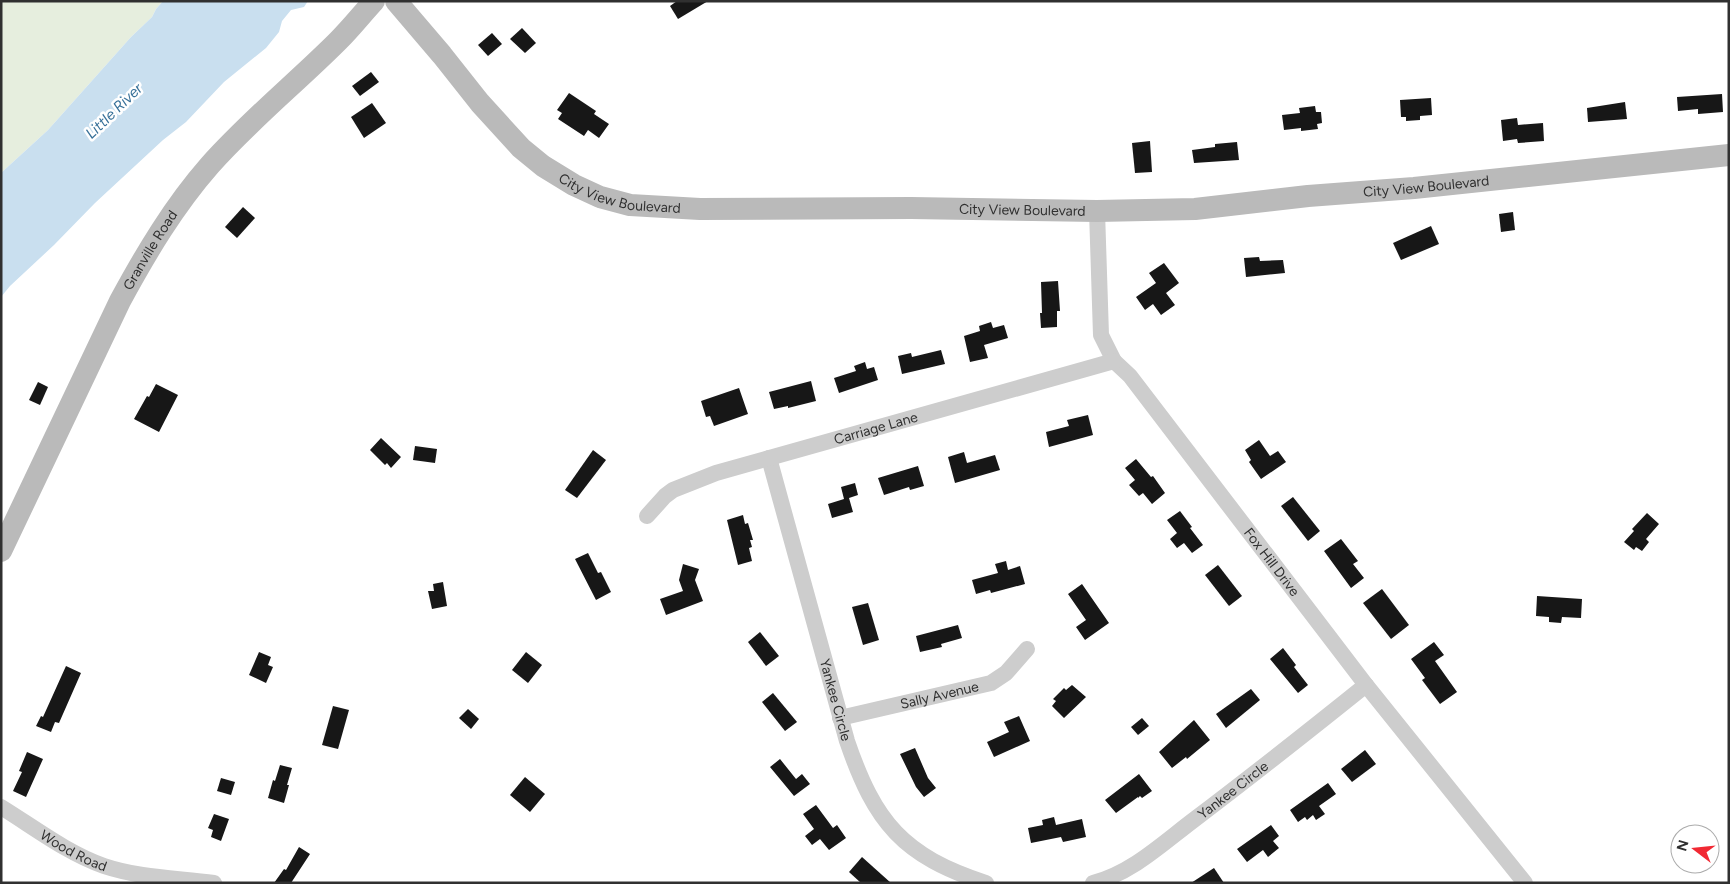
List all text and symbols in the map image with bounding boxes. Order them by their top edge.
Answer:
water label: Little River [82,79,147,142]
street label: City View Boulevard [556,170,681,217]
street label: City View Boulevard [1363,172,1490,201]
street label: City View Boulevard [959,201,1086,220]
street label: Granville Road [120,207,181,293]
street label: Carriage Lane [832,409,920,448]
street label: Fox Hill Drive [1240,525,1303,600]
street label: Yankee Circle [816,657,855,743]
street label: Sally Avenue [899,678,981,713]
street label: Yankee Circle [1195,758,1272,823]
north arrow [1670,824,1720,874]
street label: Wood Road [37,827,109,875]
text: N [1673,838,1693,853]

